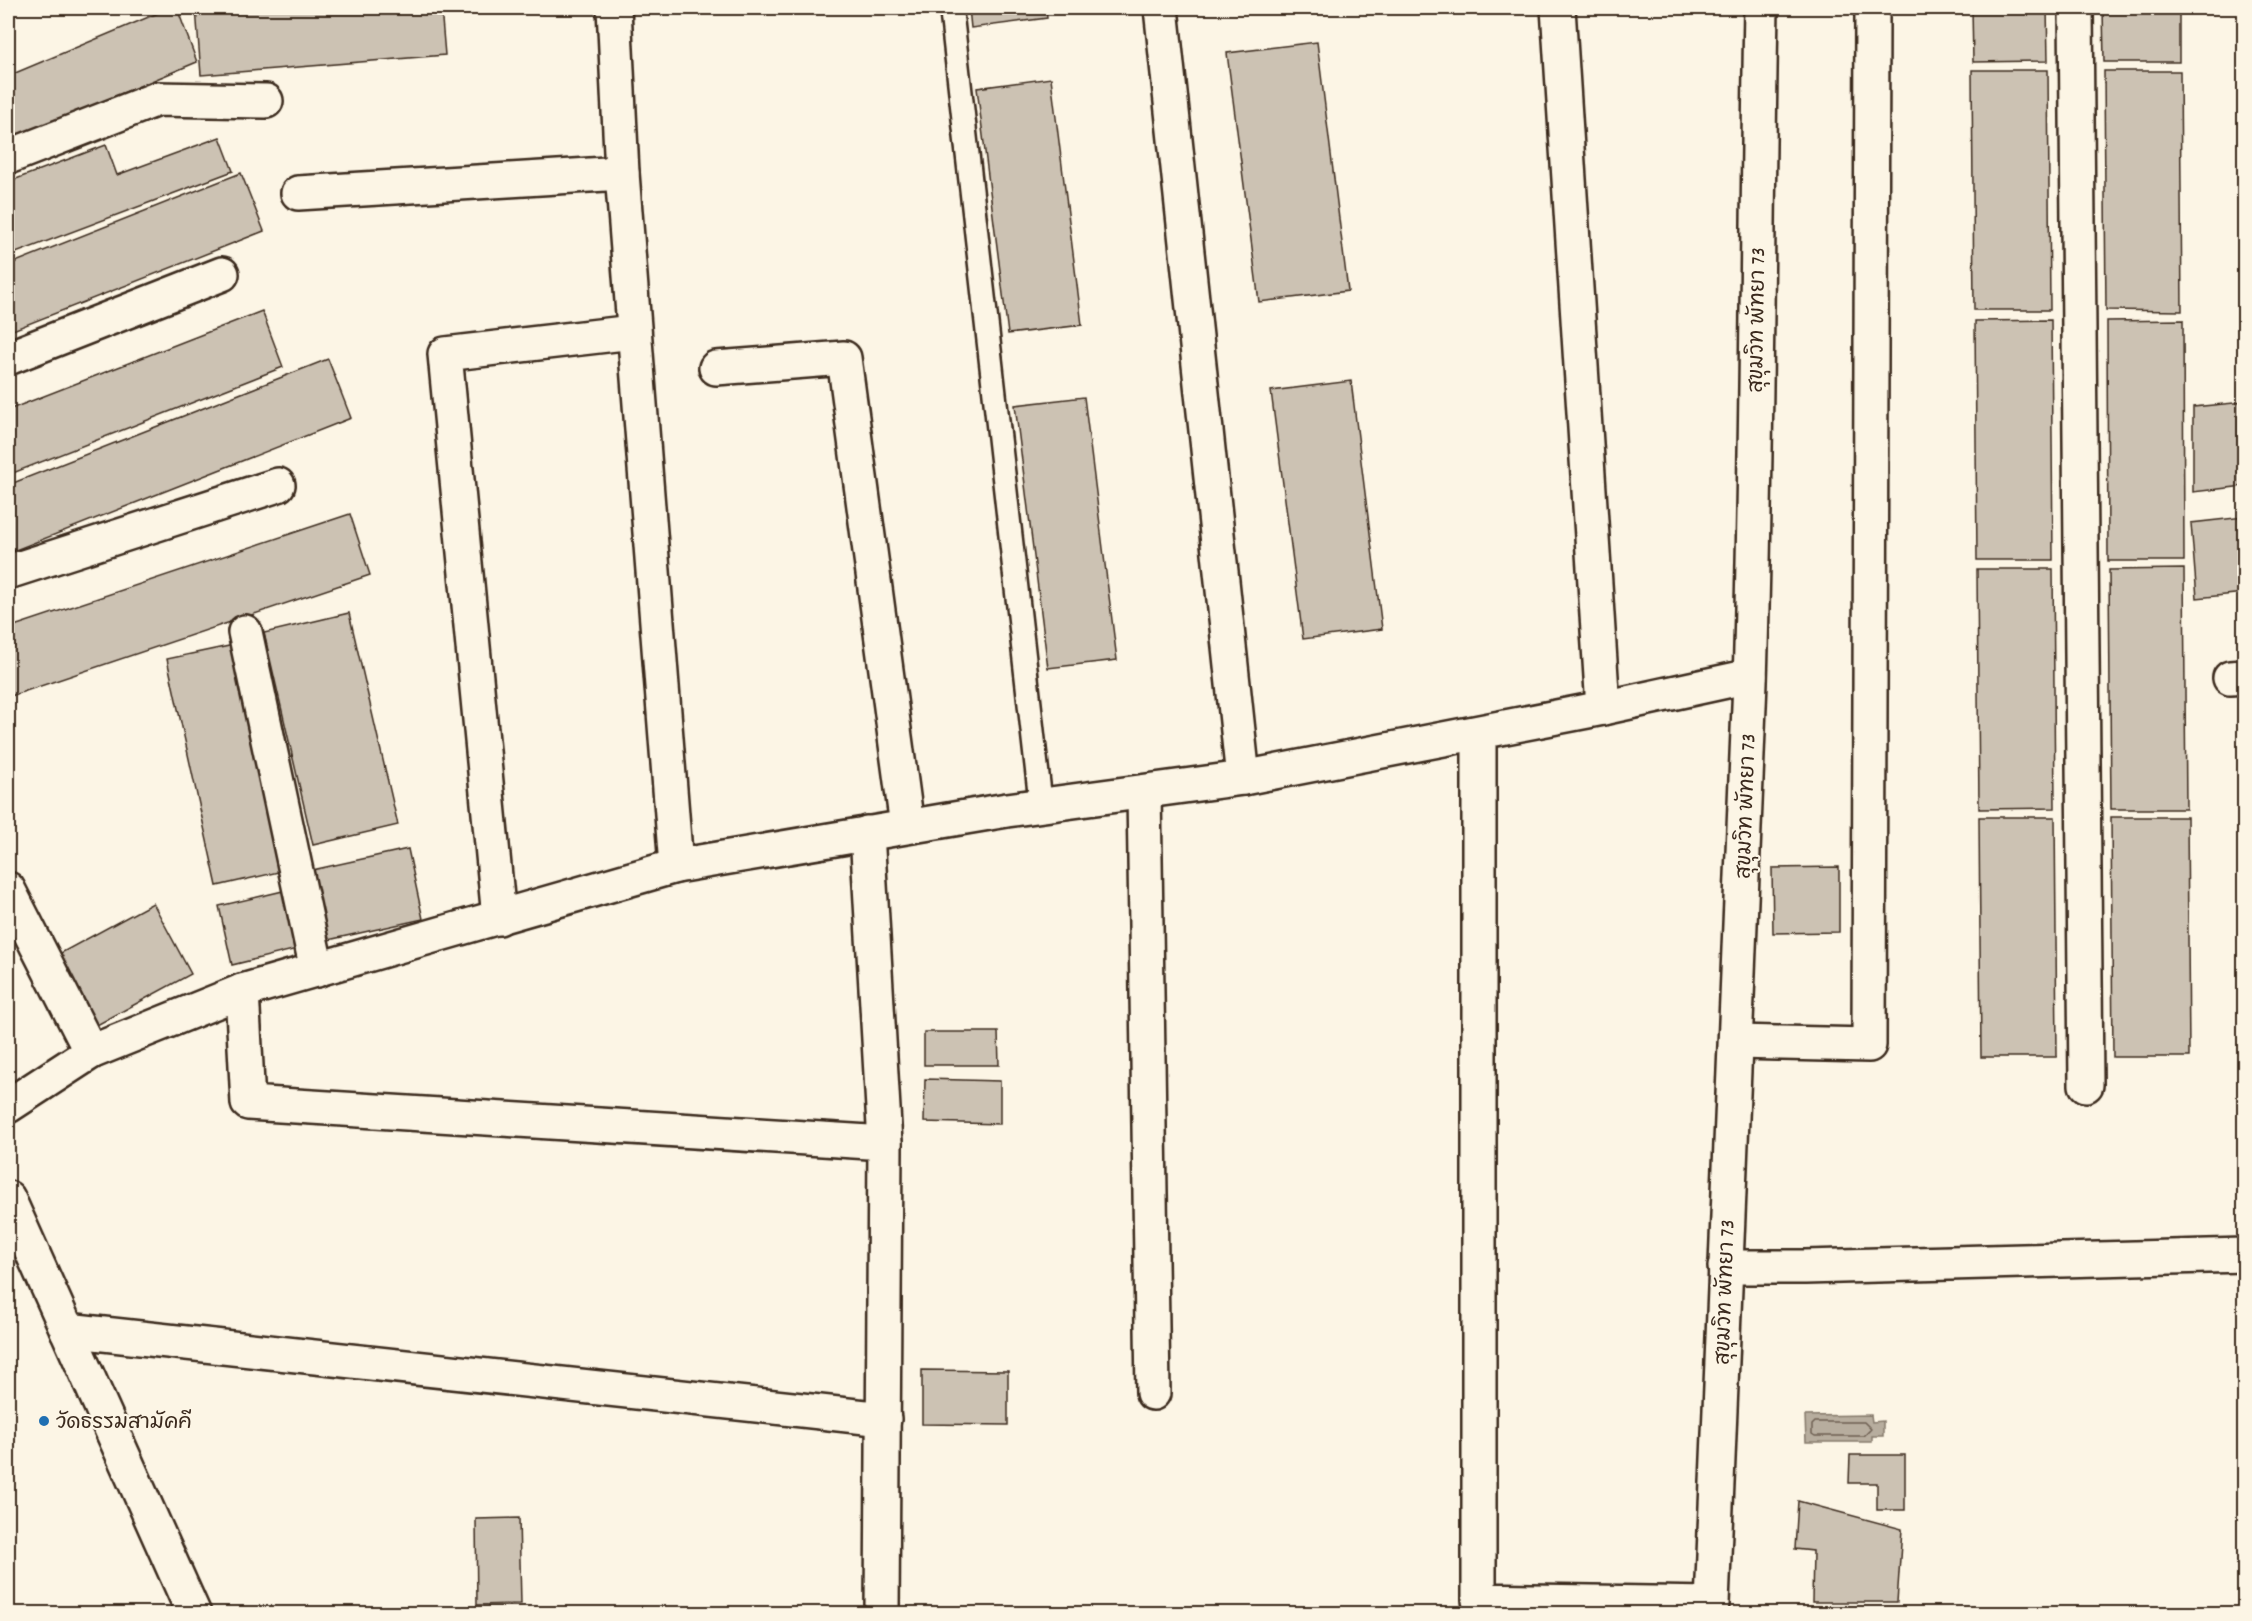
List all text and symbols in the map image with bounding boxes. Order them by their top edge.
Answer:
street label: สุขุมวิท พัทยา 73 [1743,247,1775,393]
street label: สุขุมวิท พัทยา 73 [1730,733,1766,879]
street label: สุขุมวิท พัทยา 73 [1709,1219,1745,1365]
place label: วัดธรรมสามัคคี [56,1409,192,1439]
marker: วัดธรรมสามัคคี [37,1414,51,1428]

